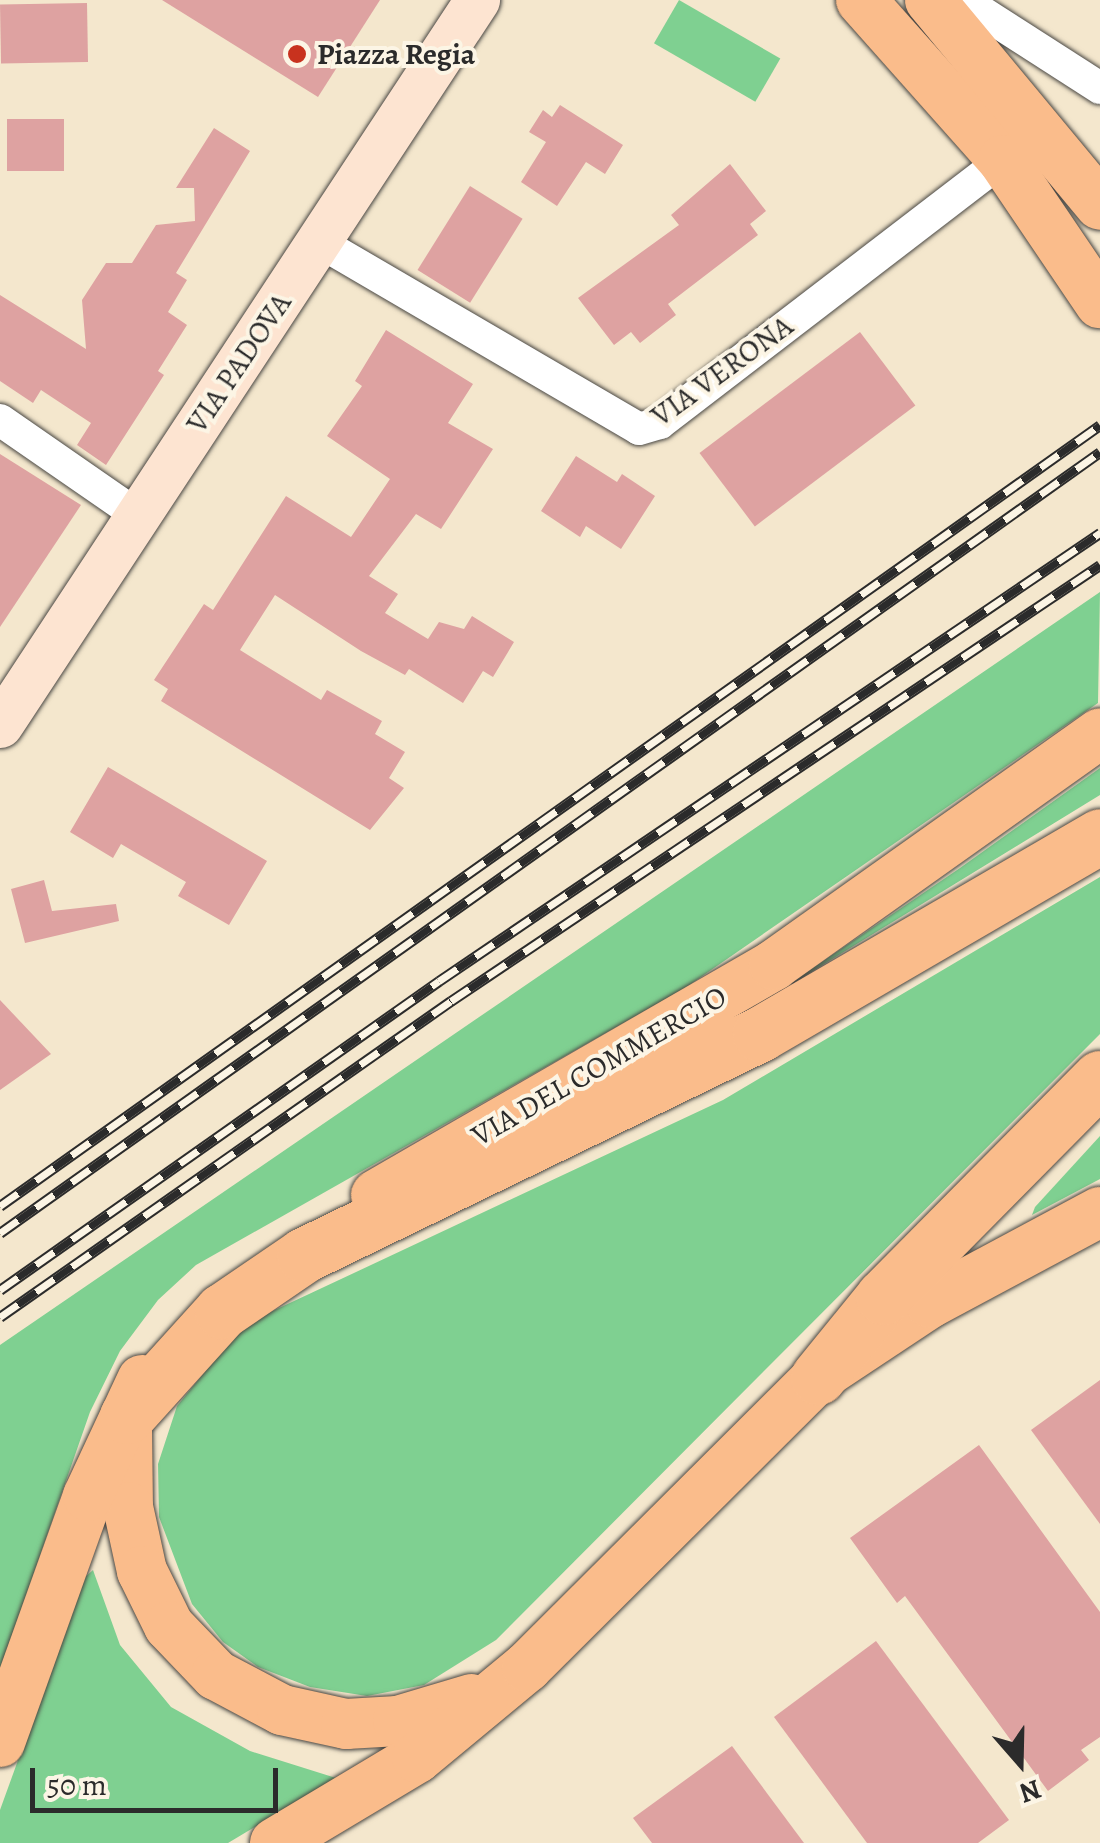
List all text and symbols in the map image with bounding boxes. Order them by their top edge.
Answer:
place label: Piazza Regia [317,36,475,72]
marker: Piazza Regia [286,43,308,65]
street label: VIA PADOVA [179,286,299,440]
street label: VIA VERONA [644,308,800,434]
street label: VIA DEL COMMERCIO [465,978,733,1154]
north arrow [970,1713,1070,1813]
scale bar [35,1748,282,1810]
text: 50 m [47,1765,107,1805]
text: N [1014,1770,1046,1813]

